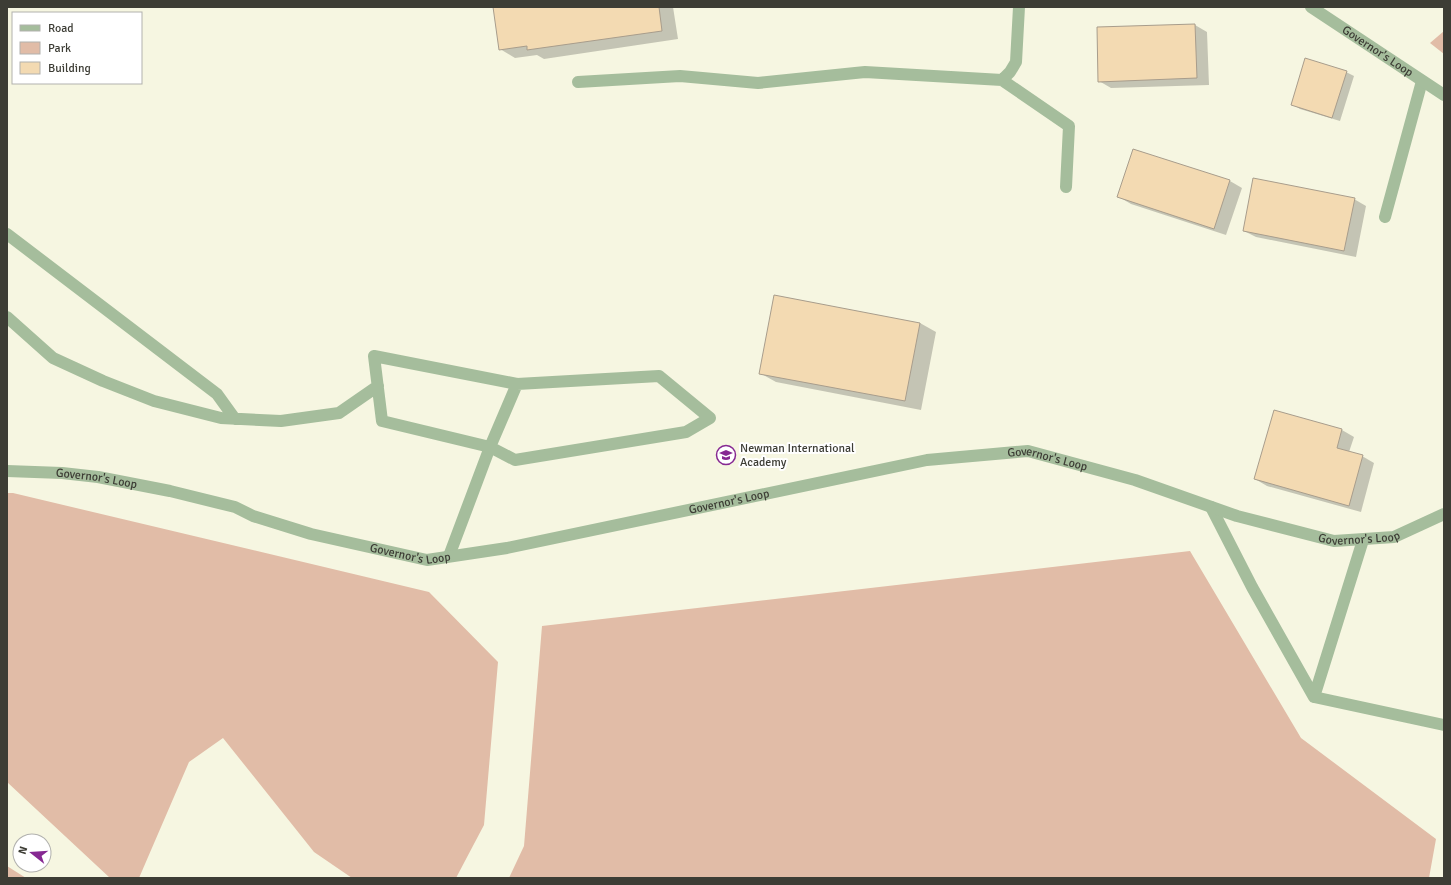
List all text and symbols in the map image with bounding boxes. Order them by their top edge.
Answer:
legend [12,12,142,84]
text: Road [48,21,74,36]
street label: Governor's Loop [1339,23,1416,80]
text: Park [48,41,71,56]
text: Building [48,61,91,76]
place label: Newman International Academy [740,441,855,470]
school or university icon: Newman International Academy [715,444,737,466]
street label: Governor's Loop [1007,444,1089,475]
street label: Governor's Loop [56,466,138,492]
street label: Governor's Loop [687,486,771,518]
street label: Governor's Loop [1317,528,1403,549]
street label: Governor's Loop [368,540,452,568]
north arrow [12,833,52,873]
text: N [16,845,30,856]

